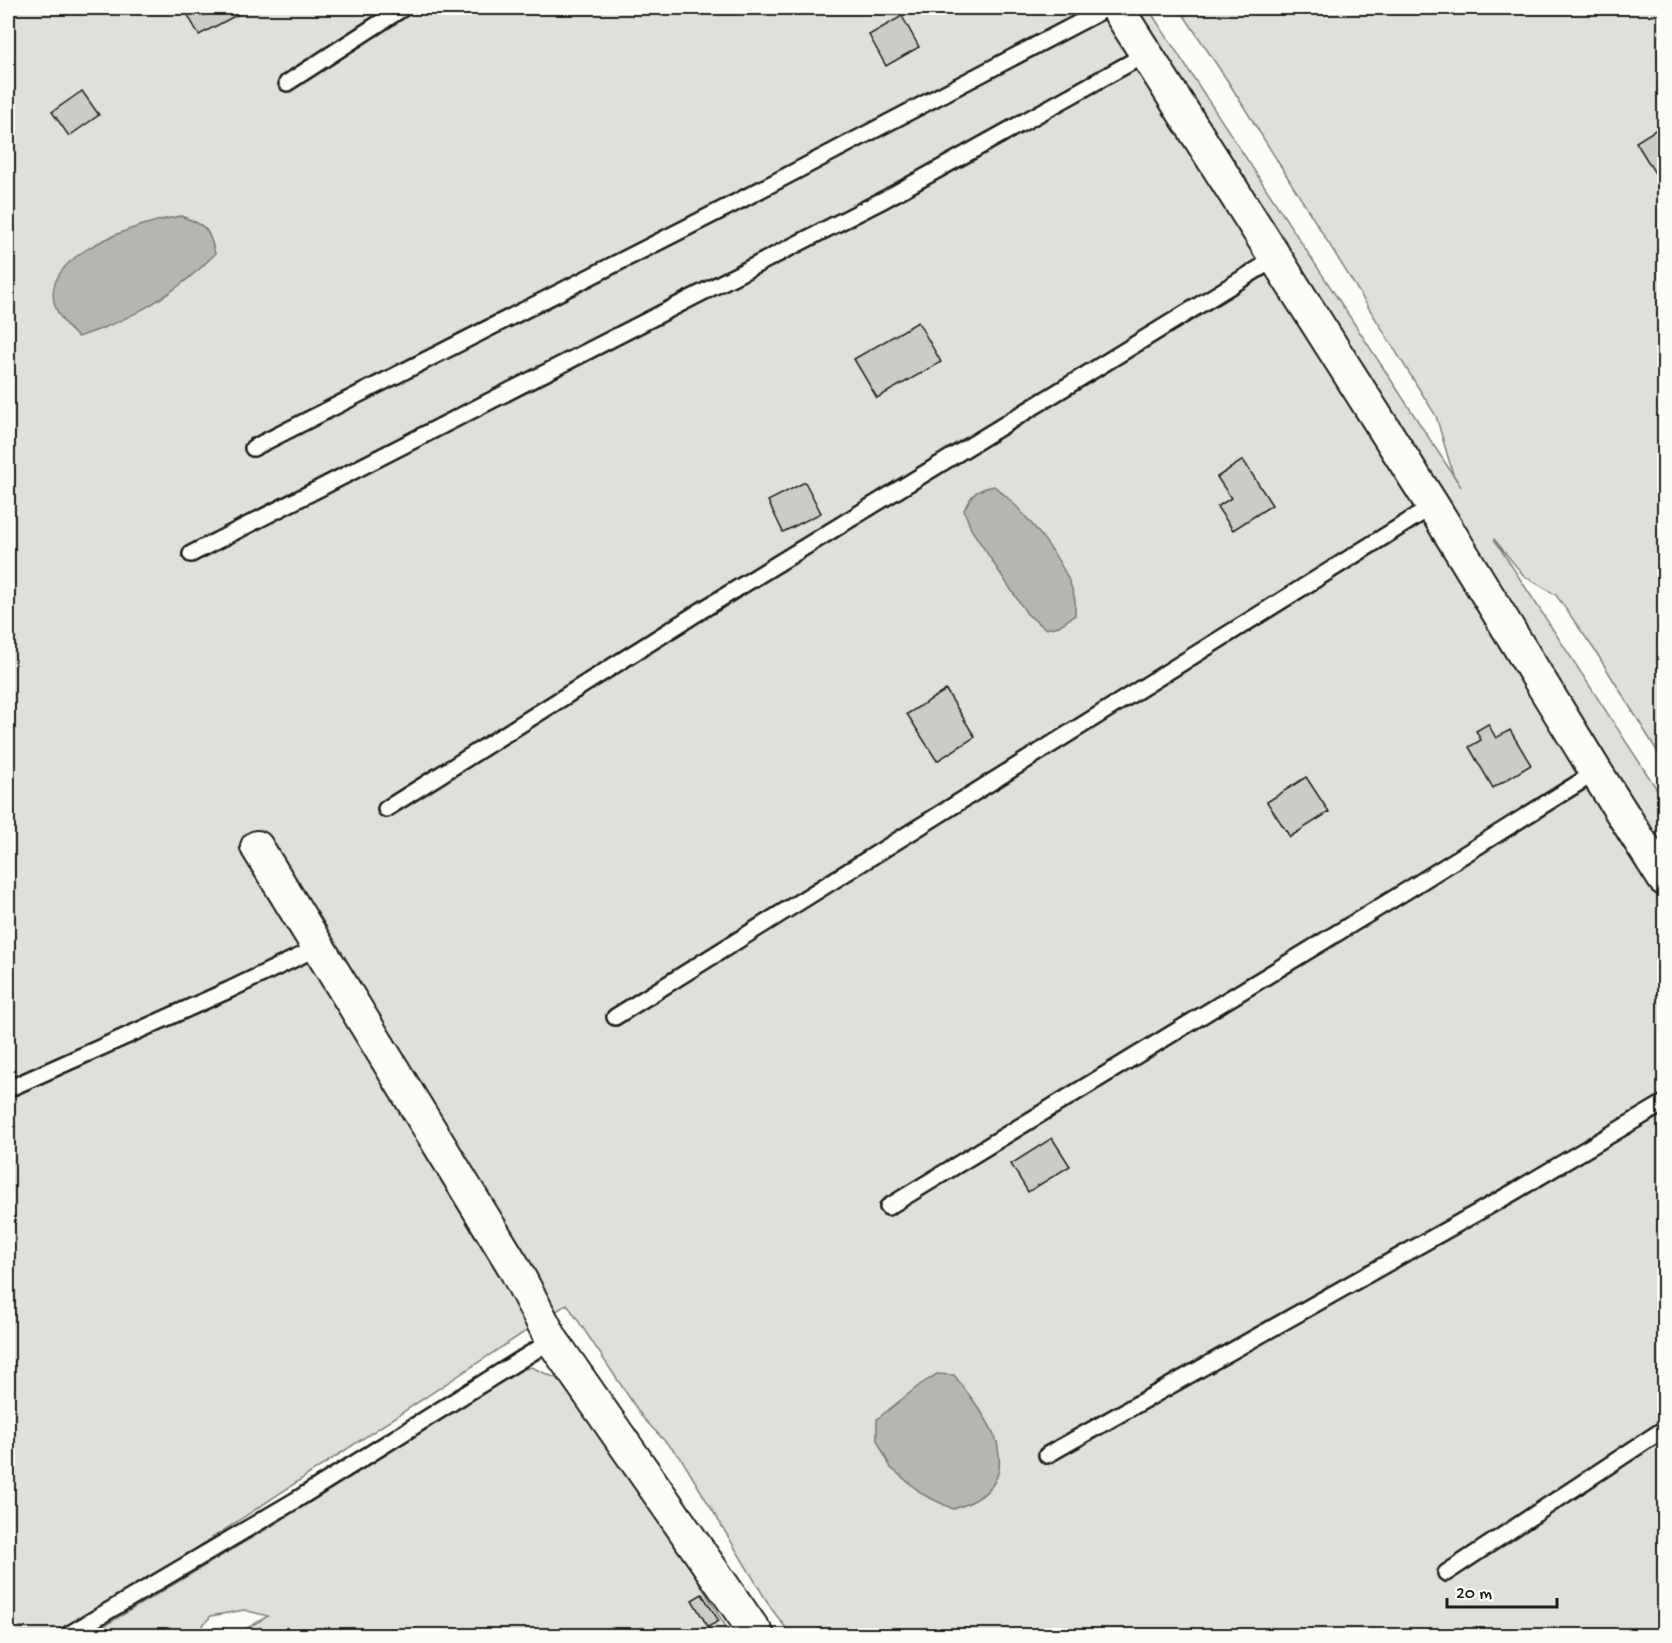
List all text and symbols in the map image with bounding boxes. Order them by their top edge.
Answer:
scale bar [1447,1571,1556,1609]
text: 20 m [1456,1584,1492,1605]

